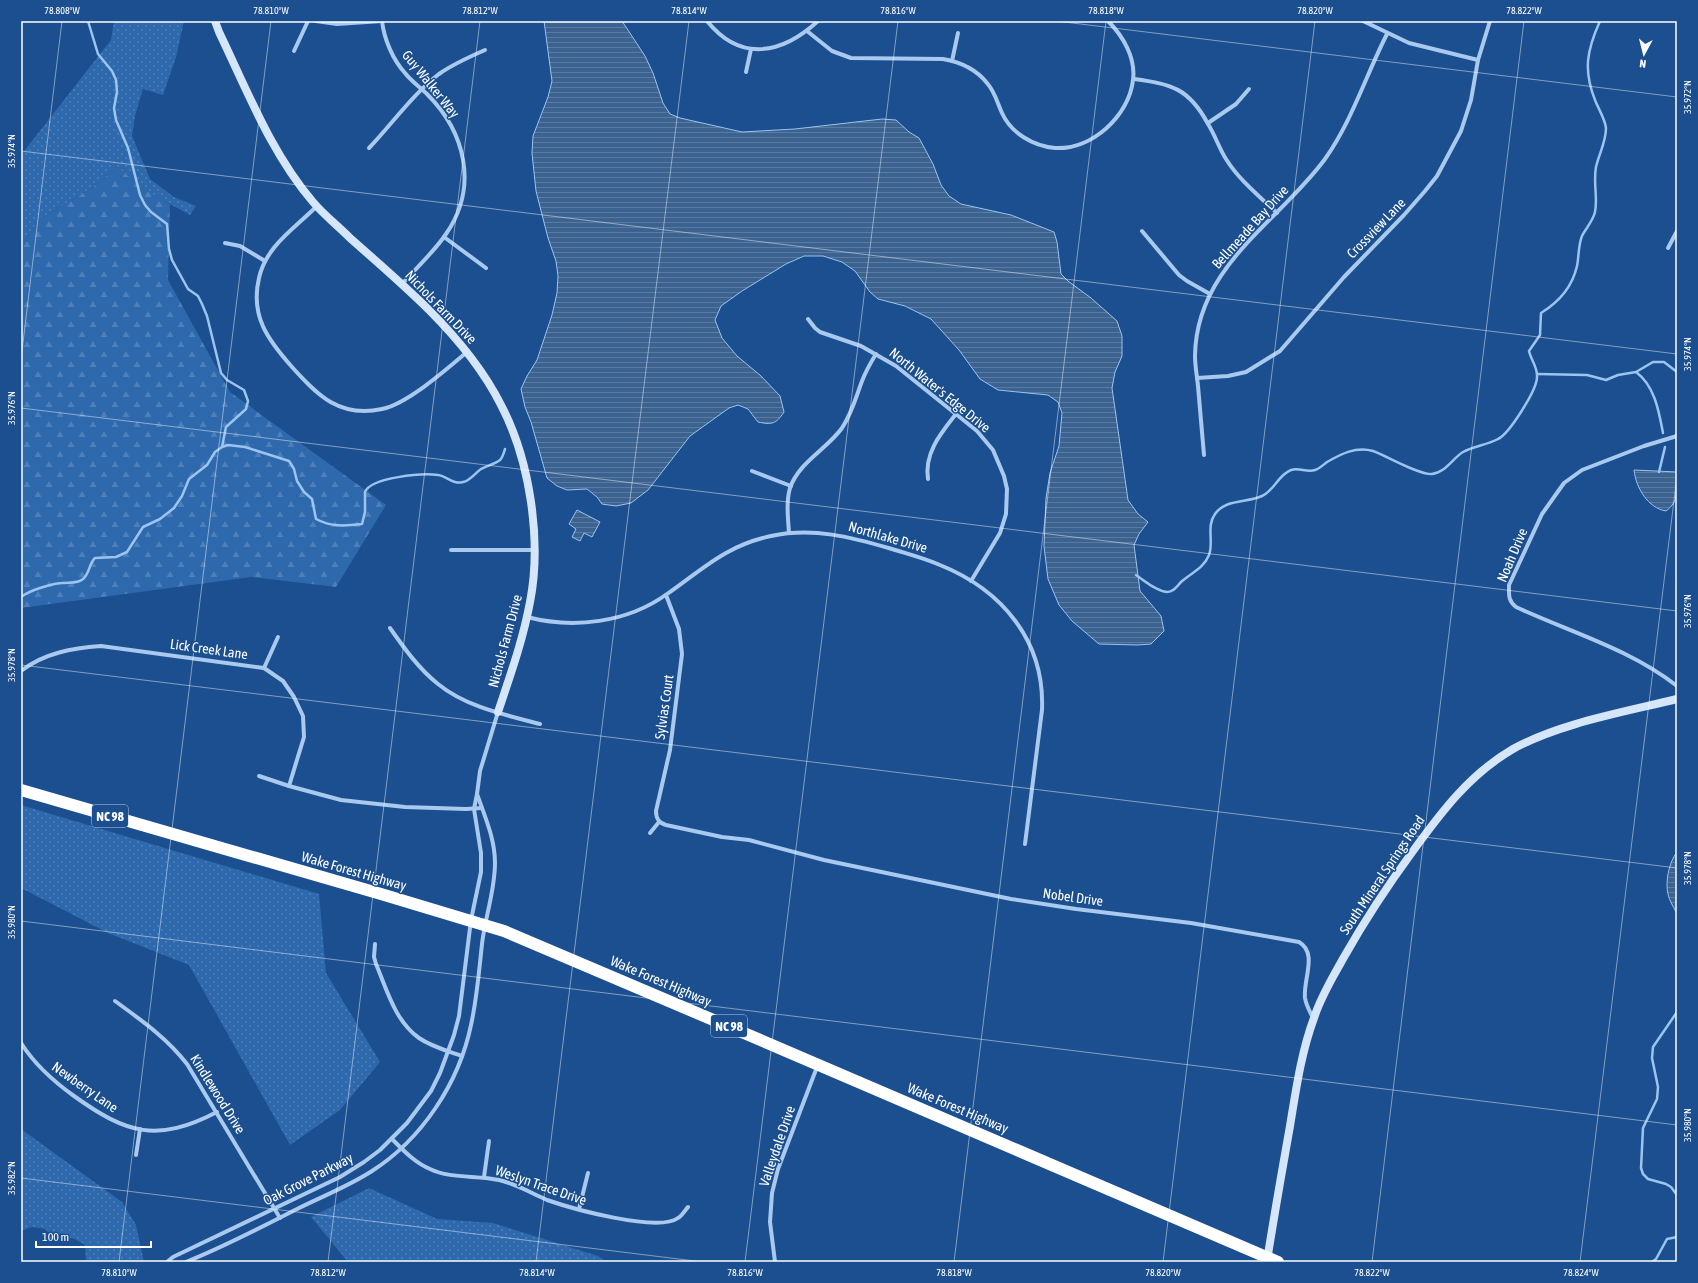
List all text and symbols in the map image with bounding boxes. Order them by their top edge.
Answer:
text: 78.808°W [44,5,80,16]
text: 78.810°W [253,5,289,16]
text: 78.812°W [462,5,498,16]
text: 78.814°W [671,5,707,16]
text: 78.816°W [880,5,916,16]
text: 78.818°W [1088,5,1124,16]
text: 78.820°W [1297,5,1333,16]
text: 78.822°W [1506,5,1542,16]
north arrow [1624,34,1664,74]
street label: Guy Walker Way [399,47,463,121]
text: N [1639,58,1647,70]
text: 35.972°N [1682,80,1693,114]
text: 35.974°N [6,134,17,168]
street label: Bellmeade Bay Drive [1208,182,1292,272]
street label: Crossview Lane [1343,195,1409,261]
street label: Nichols Farm Drive [402,267,480,347]
text: 35.974°N [1682,337,1693,371]
street label: North Water's Edge Drive [886,344,994,436]
text: 35.976°N [6,391,17,425]
street label: Northlake Drive [847,518,929,556]
street label: Noah Drive [1493,526,1531,584]
street label: Nichols Farm Drive [485,593,525,689]
text: 35.976°N [1682,594,1693,628]
street label: Lick Creek Lane [169,636,249,662]
text: 35.978°N [6,648,17,682]
street label: Sylvias Court [652,674,676,740]
road number: NC 98 [92,805,128,827]
street label: South Mineral Springs Road [1336,813,1428,937]
street label: Wake Forest Highway [300,848,409,894]
text: 35.978°N [1682,851,1693,885]
street label: Nobel Drive [1042,885,1104,909]
text: 35.980°N [6,905,17,939]
street label: Wake Forest Highway [608,952,714,1010]
road number: NC 98 [711,1015,747,1037]
street label: Kindlewood Drive [187,1051,249,1137]
street label: Newberry Lane [49,1058,121,1116]
street label: Wake Forest Highway [905,1079,1011,1137]
street label: Valleydale Drive [756,1104,798,1188]
text: 35.980°N [1682,1108,1693,1142]
street label: Oak Grove Parkway [260,1149,356,1208]
text: 35.982°N [6,1161,17,1195]
street label: Weslyn Trace Drive [493,1162,589,1208]
scale bar [36,1223,151,1249]
text: 100 m [42,1230,69,1244]
text: 78.810°W [101,1267,137,1278]
text: 78.812°W [310,1267,346,1278]
text: 78.814°W [519,1267,555,1278]
text: 78.816°W [727,1267,763,1278]
text: 78.818°W [936,1267,972,1278]
text: 78.820°W [1145,1267,1181,1278]
text: 78.822°W [1354,1267,1390,1278]
text: 78.824°W [1563,1267,1599,1278]

